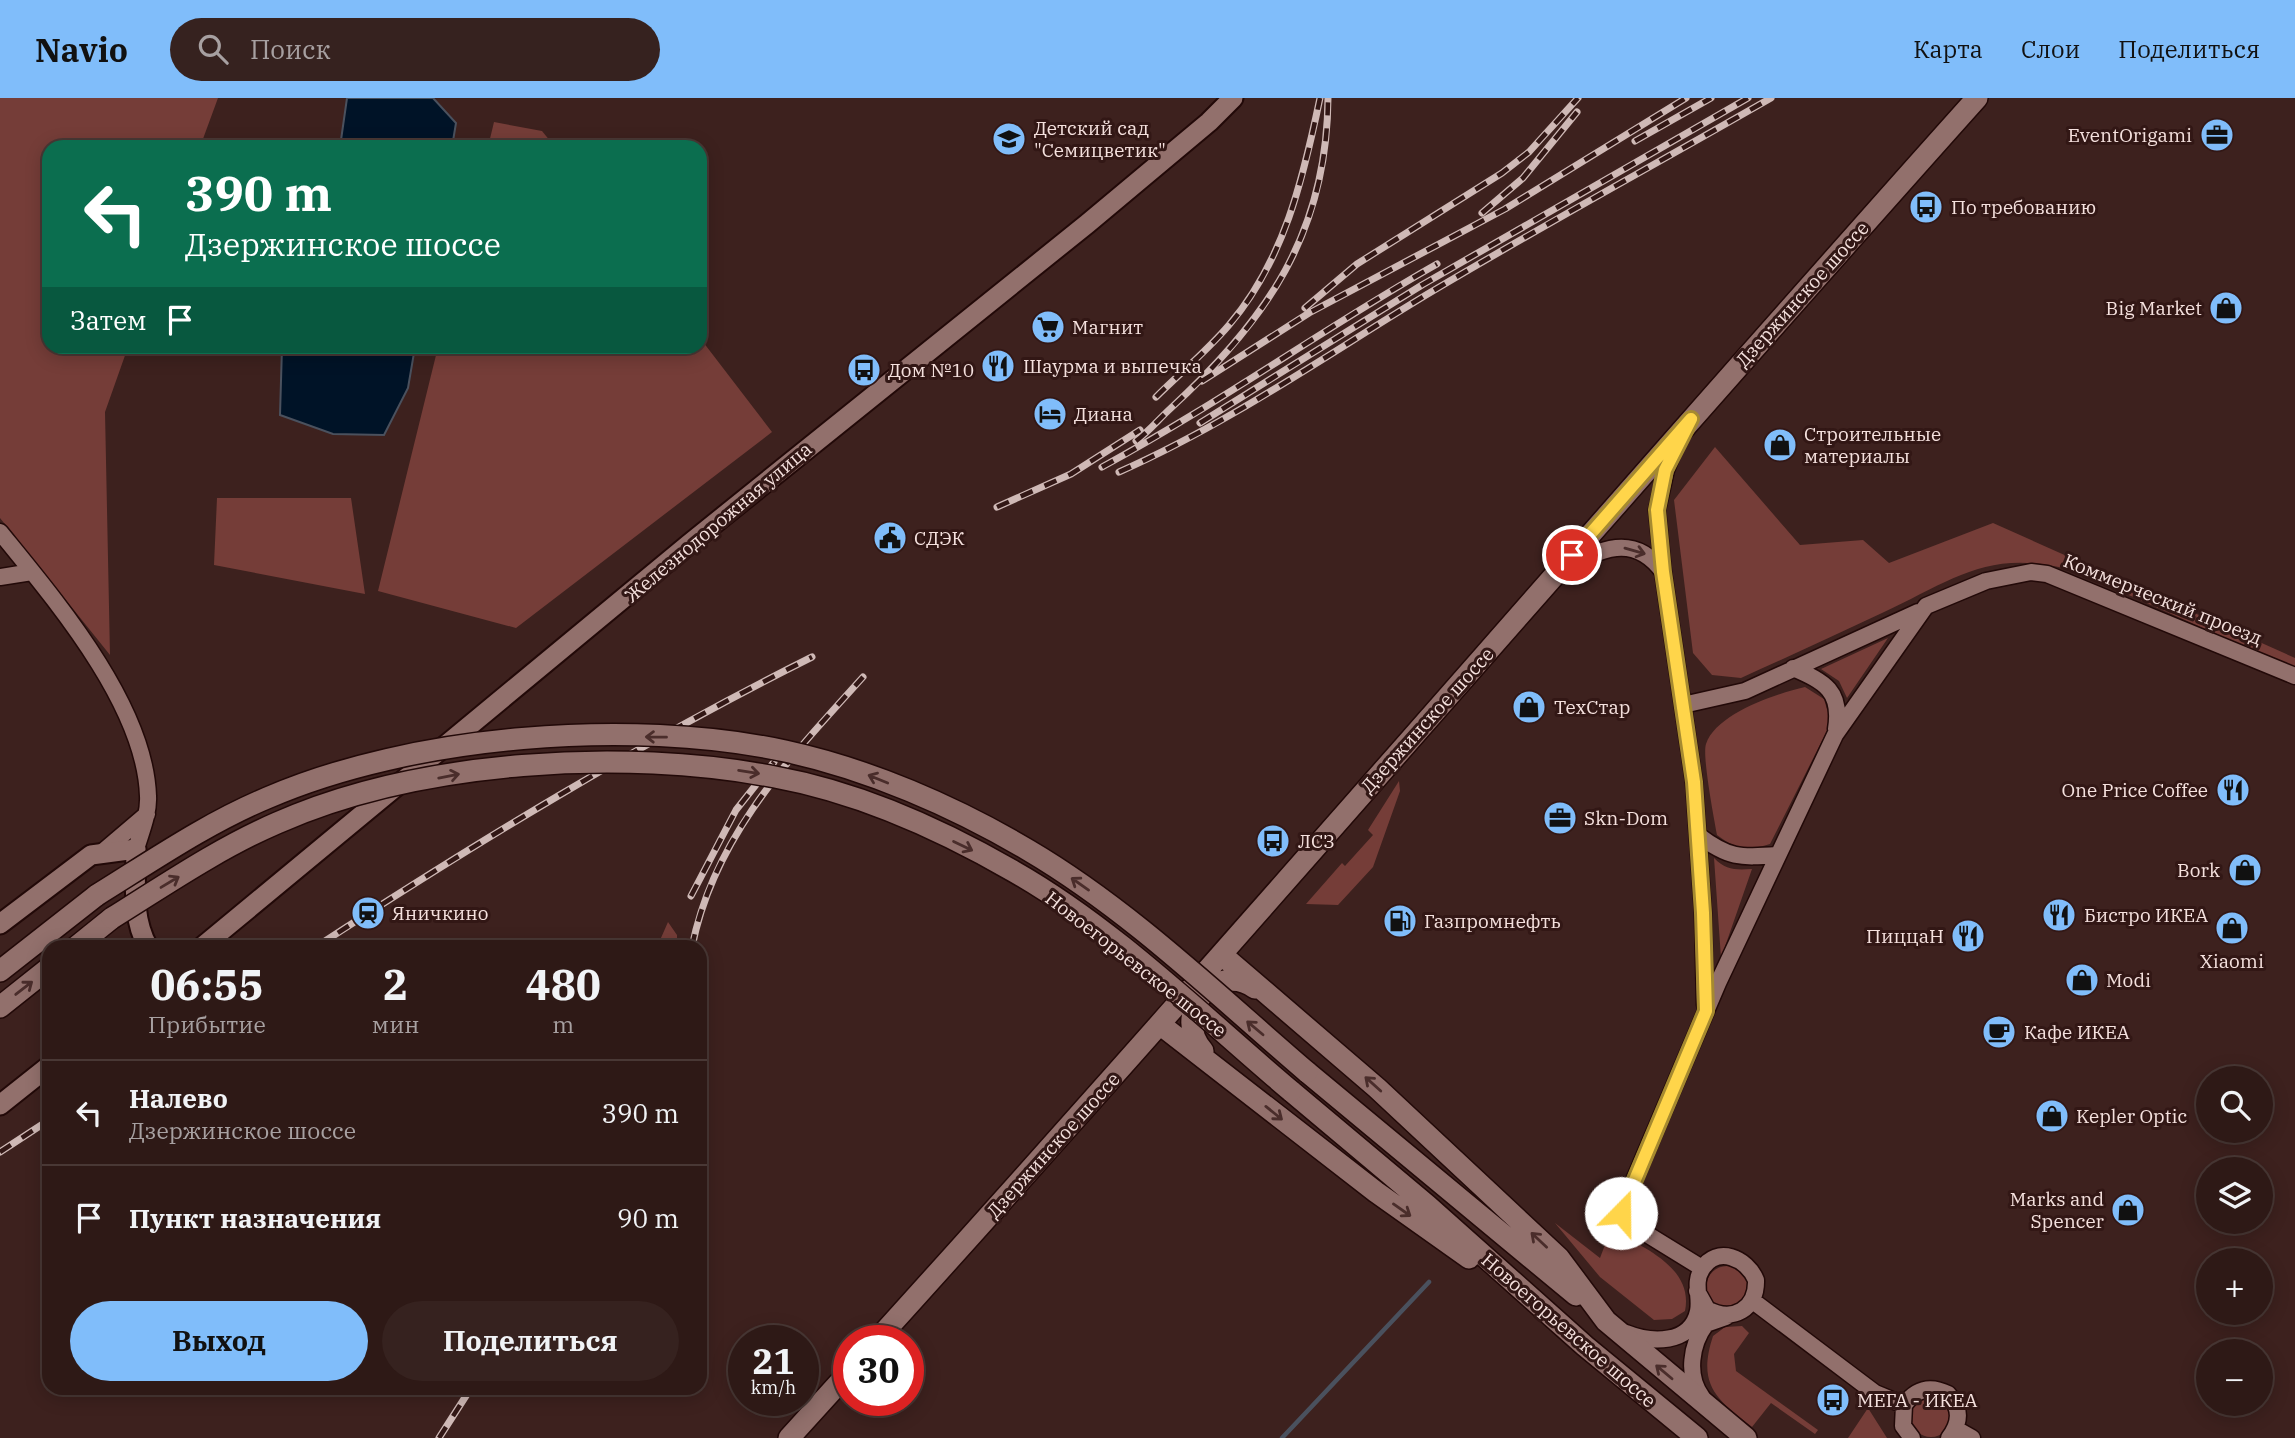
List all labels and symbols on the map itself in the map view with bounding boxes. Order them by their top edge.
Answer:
place label: Детский сад "Семицветик" [1034,116,1166,162]
office icon: EventOrigami [2198,116,2236,154]
school or university icon: Детский сад "Семицветик" [990,120,1028,158]
place label: EventOrigami [2068,123,2192,147]
bus stop icon: По требованию [1907,188,1945,226]
place label: По требованию [1951,195,2096,219]
street label: Дзержинское шоссе [1730,216,1874,372]
shop icon: Big Market [2207,289,2245,327]
place label: Big Market [2105,296,2202,320]
supermarket icon: Магнит [1029,308,1067,346]
place label: Магнит [1072,315,1143,339]
restaurant icon: Шаурма и выпечка [979,347,1017,385]
bus stop icon: Дом №10 [845,351,883,389]
place label: Шаурма и выпечка [1023,354,1202,378]
place label: Дом №10 [888,358,974,382]
hotel icon: Диана [1031,395,1069,433]
place label: Диана [1074,402,1133,426]
place label: Строительные материалы [1804,422,1941,468]
shop icon: Строительные материалы [1761,426,1799,464]
street label: Железнодорожная улица [620,437,816,607]
public building icon: СДЭК [871,519,909,557]
pin [1542,525,1602,585]
place label: СДЭК [914,526,965,550]
one-way arrow [1623,545,1645,558]
street label: Коммерческий проезд [2060,548,2266,650]
street label: Дзержинское шоссе [1355,642,1499,798]
shop icon: ТехСтар [1510,688,1548,726]
place label: ТехСтар [1554,695,1630,719]
one-way arrow [644,730,667,744]
one-way arrow [737,766,759,779]
one-way arrow [437,768,460,782]
restaurant icon: One Price Coffee [2214,771,2252,809]
one-way arrow [868,772,889,785]
place label: One Price Coffee [2061,778,2208,802]
office icon: Skn-Dom [1541,799,1579,837]
place label: Skn-Dom [1584,806,1668,830]
bus stop icon: ЛСЗ [1254,822,1292,860]
place label: ЛСЗ [1298,829,1335,853]
one-way arrow [952,839,973,853]
shop icon: Bork [2226,851,2264,889]
place label: Bork [2177,858,2220,882]
one-way arrow [159,875,179,889]
one-way arrow [1071,876,1090,891]
street label: Новоегорьевское шоссе [1041,886,1231,1042]
station icon: Яничкино [349,894,387,932]
restaurant icon: Бистро ИКЕА [2040,896,2078,934]
place label: Яничкино [392,901,488,925]
fuel station icon: Газпромнефть [1381,902,1419,940]
place label: Бистро ИКЕА [2084,903,2208,927]
place label: Газпромнефть [1424,909,1561,933]
shop icon: Xiaomi [2213,909,2251,947]
restaurant icon: ПиццаН [1949,917,1987,955]
place label: ПиццаН [1866,924,1944,948]
place label: Xiaomi [2200,949,2264,973]
shop icon: Modi [2063,961,2101,999]
place label: Modi [2106,968,2151,992]
one-way arrow [15,980,33,995]
cafe icon: Кафе ИКЕА [1980,1013,2018,1051]
one-way arrow [1247,1020,1265,1036]
place label: Кафе ИКЕА [2024,1020,2130,1044]
street label: Дзержинское шоссе [981,1067,1125,1223]
one-way arrow [1364,1076,1382,1092]
shop icon: Kepler Optic [2033,1097,2071,1135]
place label: Kepler Optic [2076,1104,2187,1128]
one-way arrow [1265,1105,1283,1121]
position arrow [1584,1176,1658,1250]
place label: Marks and Spencer [2010,1187,2105,1233]
shop icon: Marks and Spencer [2109,1191,2147,1229]
one-way arrow [1392,1203,1411,1217]
one-way arrow [1531,1231,1548,1248]
street label: Новоегорьевское шоссе [1477,1248,1661,1412]
speed limit sign: 30 [833,1325,924,1416]
one-way arrow [1655,1364,1673,1380]
bus stop icon: МЕГА - ИКЕА [1814,1381,1852,1419]
place label: МЕГА - ИКЕА [1857,1388,1978,1412]

